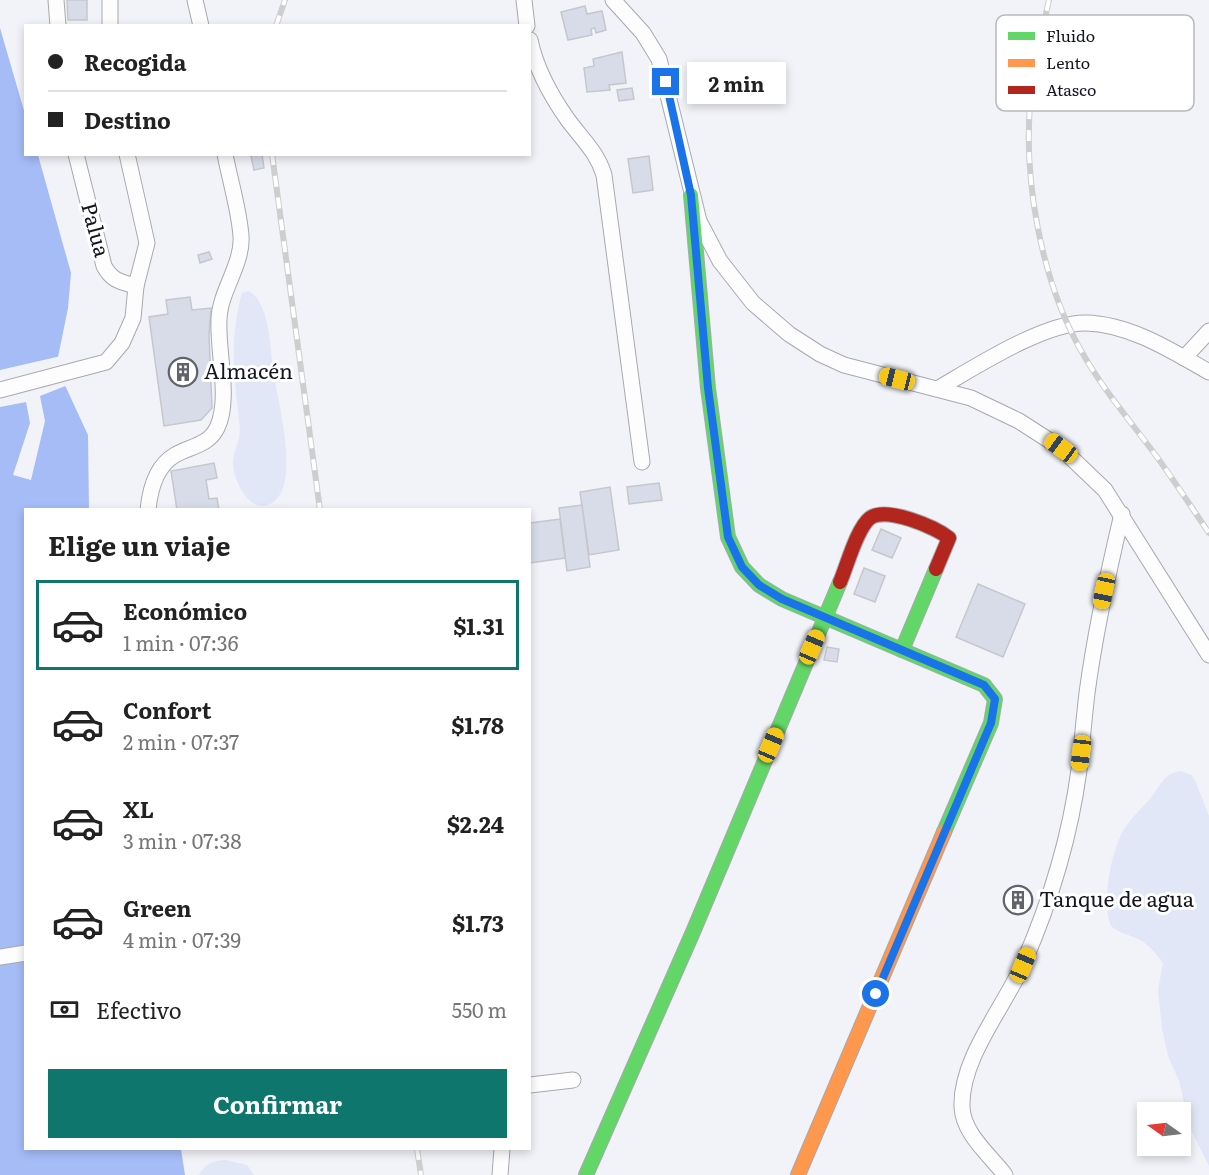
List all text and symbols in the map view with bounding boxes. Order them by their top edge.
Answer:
legend [996,15,1194,111]
text: Fluido [1046,23,1095,47]
text: Recogida [84,45,186,78]
text: Lento [1046,50,1090,74]
callout: 2 min [687,61,786,103]
route end [652,68,679,95]
text: 2 min [709,68,764,98]
text: Atasco [1046,77,1096,101]
text: Destino [84,103,171,136]
street label: Palua [75,199,120,261]
place label: Almacén [204,354,293,385]
building icon: Almacén [167,356,199,388]
car [877,366,917,392]
car [1041,430,1081,466]
text: Elige un viaje [48,524,231,564]
car [1091,572,1117,610]
text: Económico [123,594,247,627]
icon: car [51,598,105,652]
text: $1.31 [453,609,504,642]
text: 1 min · 07:36 [123,627,238,657]
car [797,627,827,667]
text: Confort [123,693,211,726]
icon: car [51,697,105,751]
text: $1.78 [451,708,504,741]
car [756,725,786,765]
text: 2 min · 07:37 [123,726,239,756]
car [1070,734,1092,772]
text: XL [123,792,154,825]
icon: car [51,796,105,850]
text: $2.24 [447,807,504,840]
text: 3 min · 07:38 [123,825,241,855]
place label: Tanque de agua [1039,882,1195,913]
building icon: Tanque de agua [1002,884,1034,916]
text: Green [123,891,192,924]
icon: car [51,895,105,949]
text: $1.73 [452,906,504,939]
text: 4 min · 07:39 [123,924,241,954]
car [1008,945,1038,985]
route start [862,980,889,1007]
icon: cash [48,993,81,1026]
text: Efectivo [96,993,182,1026]
text: 550 m [452,994,507,1024]
button: Confirmar [48,1069,507,1138]
north arrow [1137,1102,1191,1156]
map controls [1137,1102,1191,1156]

